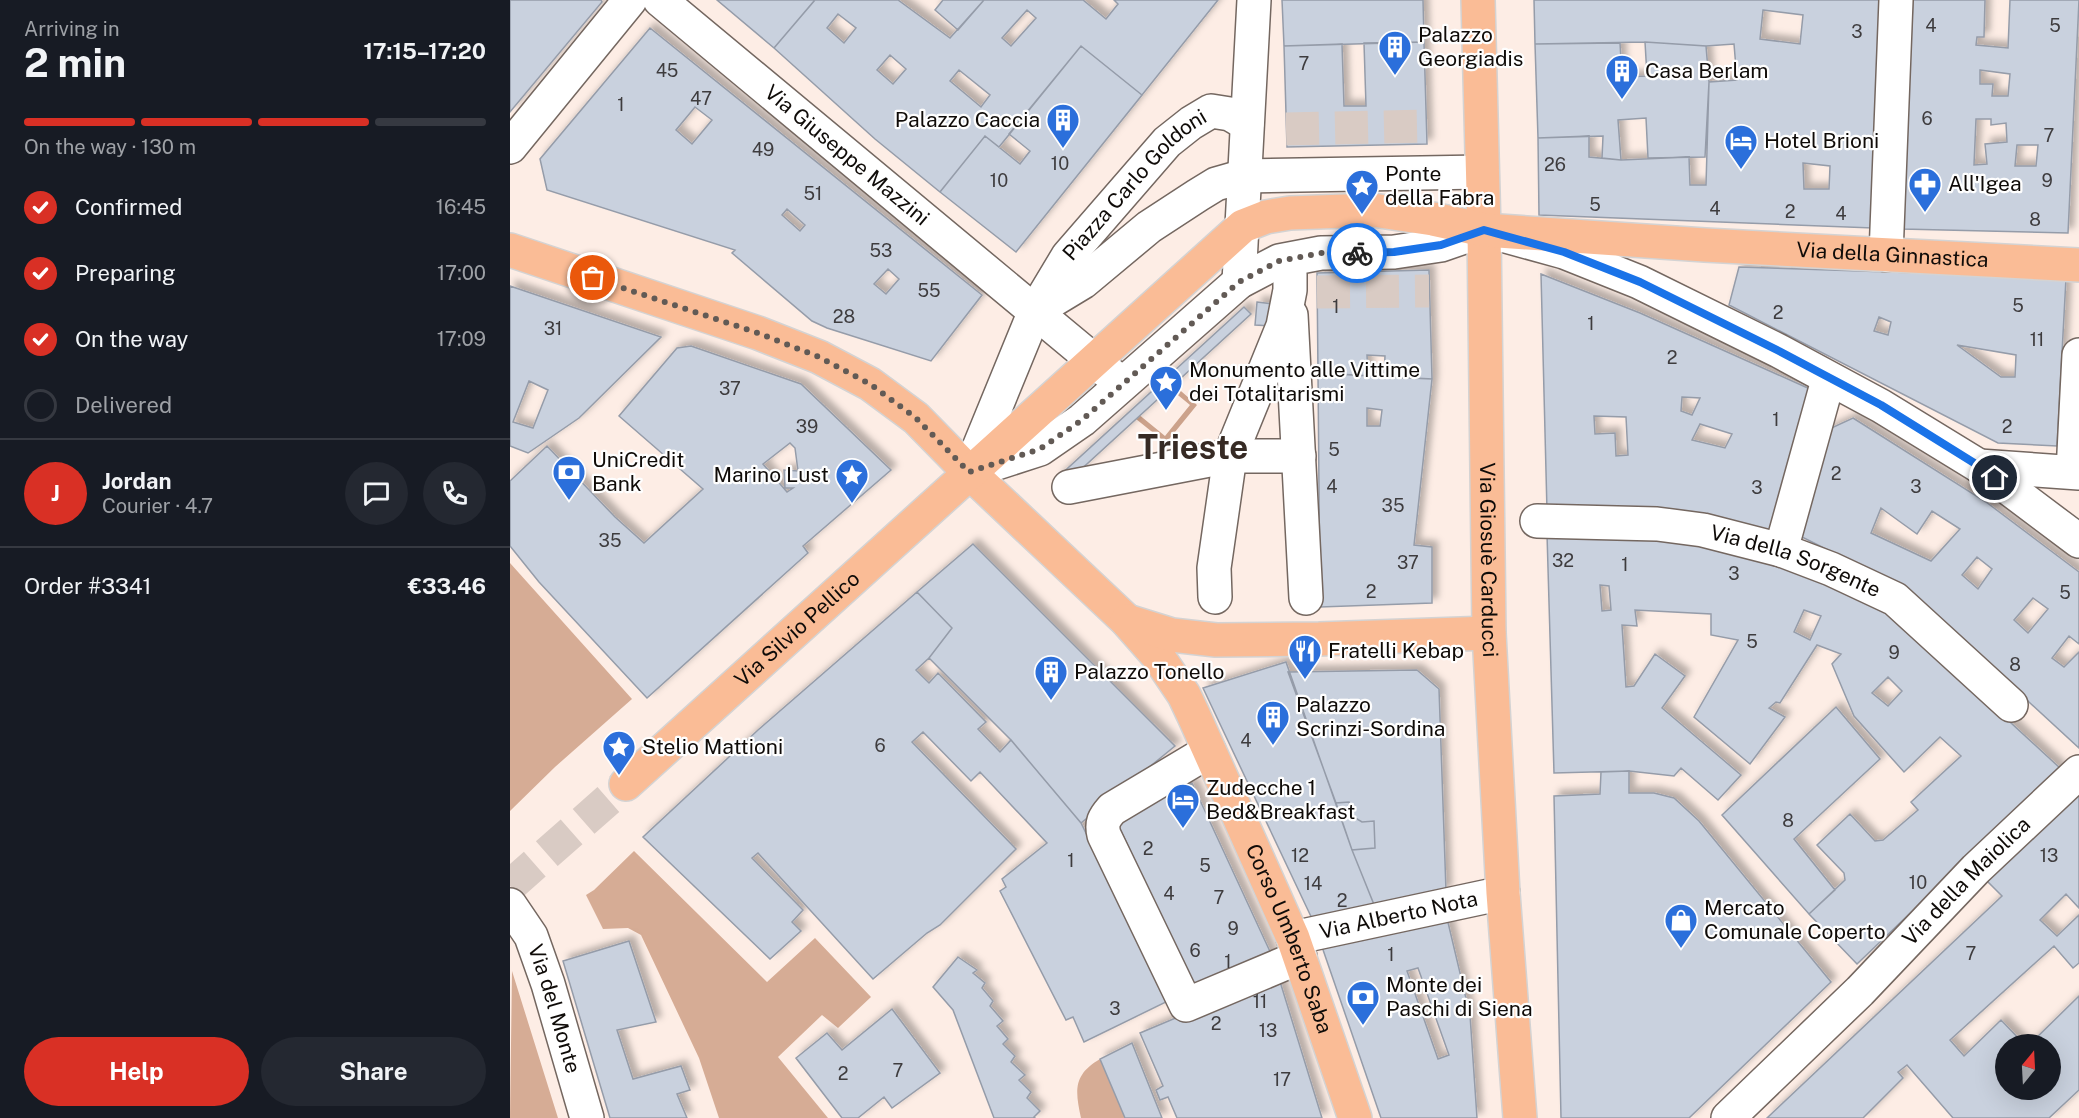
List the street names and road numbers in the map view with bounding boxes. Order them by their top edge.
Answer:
street label: Via Giuseppe Mazzini [760,79,935,231]
street label: Piazza Carlo Goldoni [1057,104,1211,265]
street label: Via della Ginnastica [1796,237,1989,272]
street label: Via Giosuè Carducci [1475,462,1503,658]
street label: Via della Sorgente [1708,519,1885,602]
street label: Via Silvio Pellico [729,566,865,692]
street label: Via della Maiolica [1897,812,2035,950]
street label: Corso Umberto Saba [1241,840,1338,1037]
street label: Via Alberto Nota [1317,886,1480,944]
street label: Via del Monte [523,941,586,1076]

